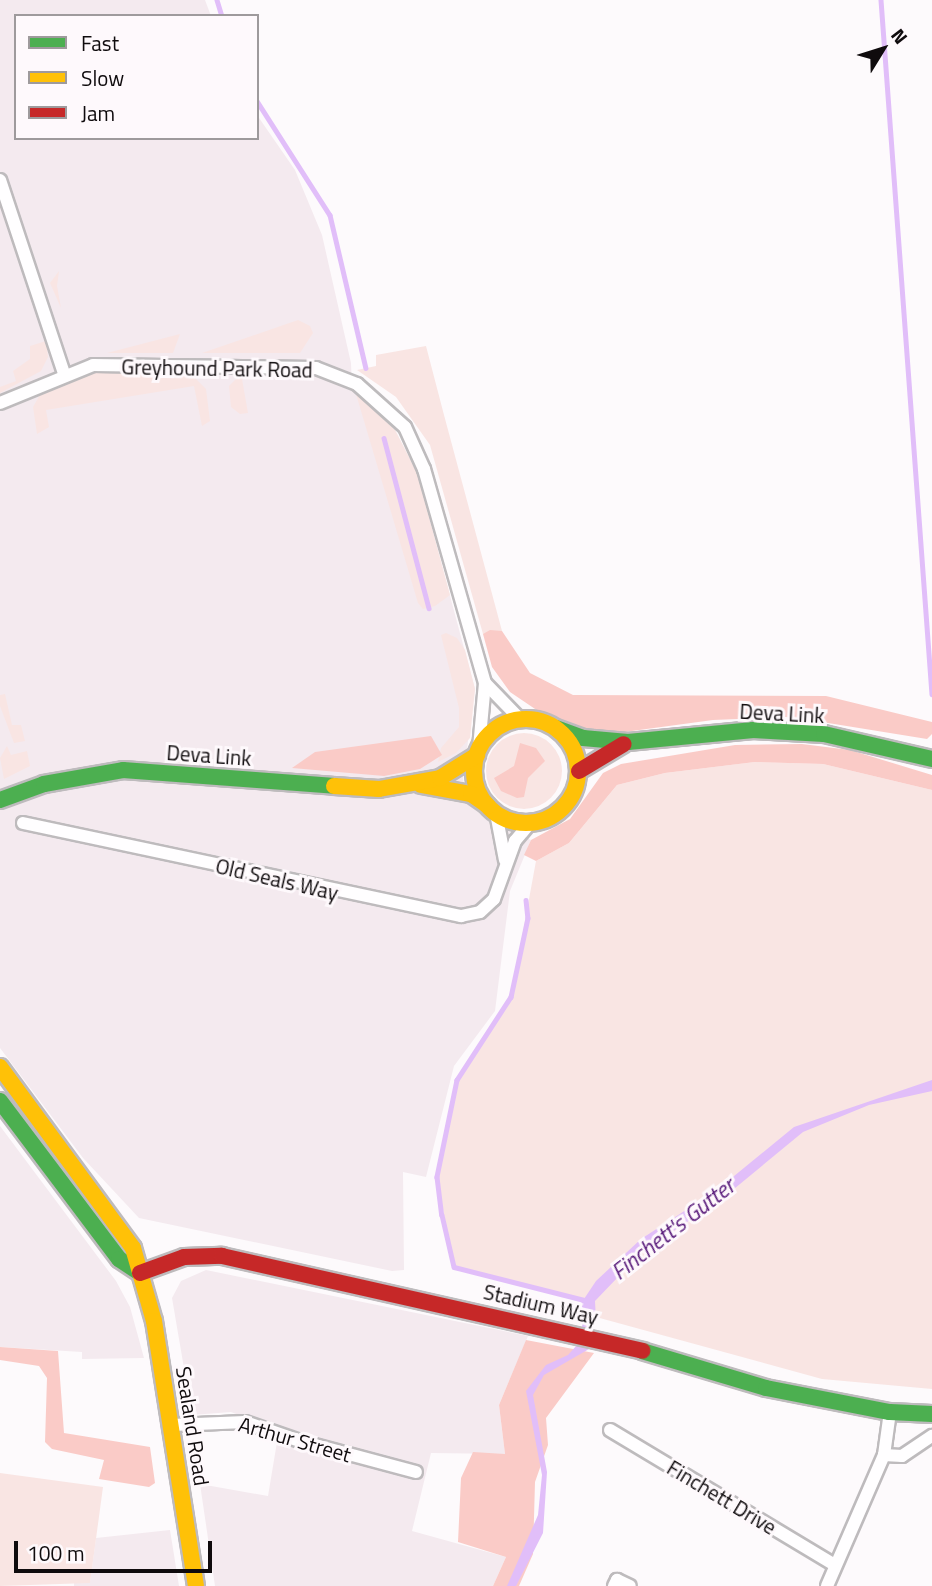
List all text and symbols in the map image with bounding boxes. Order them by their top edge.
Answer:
legend [14,14,259,140]
north arrow [848,14,918,84]
text: N [884,22,915,50]
text: Fast [81,27,119,59]
text: Slow [81,62,124,94]
text: Jam [81,97,115,129]
street label: Greyhound Park Road [121,354,313,382]
street label: Deva Link [739,698,825,728]
street label: Deva Link [166,739,252,771]
street label: Old Seals Way [213,853,341,905]
water label: Finchett's Gutter [606,1172,740,1286]
street label: Stadium Way [481,1279,601,1329]
street label: Sealand Road [171,1365,215,1487]
street label: Arthur Street [236,1411,354,1467]
street label: Finchett Drive [663,1454,781,1540]
scale bar [18,1526,215,1570]
text: 100 m [27,1537,84,1569]

